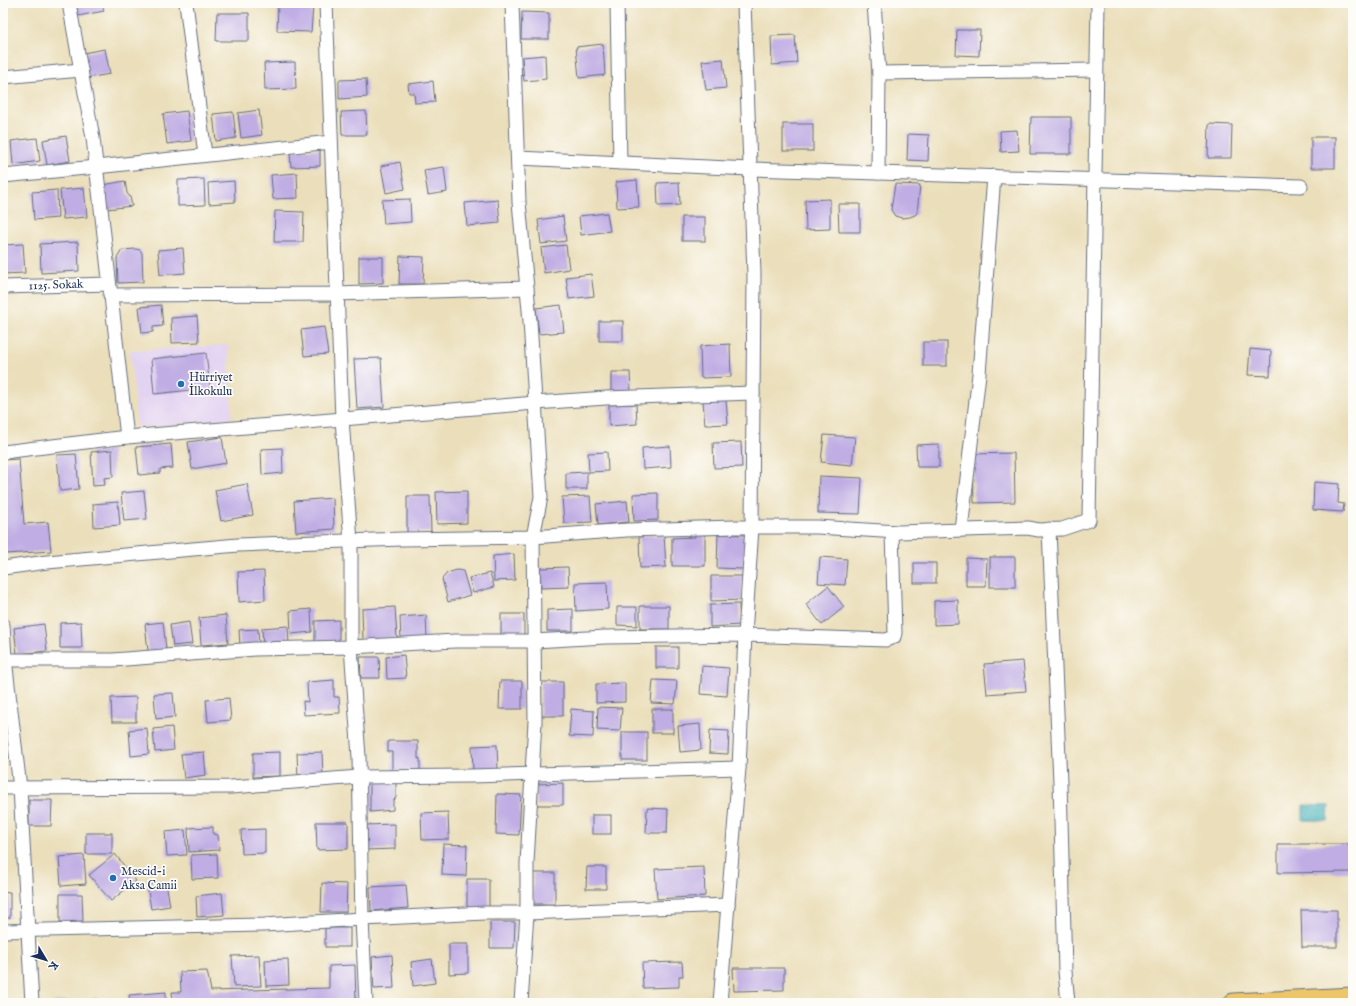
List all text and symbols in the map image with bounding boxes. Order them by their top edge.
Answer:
street label: 1125. Sokak [28,277,84,293]
place label: Hürriyet İlkokulu [189,370,233,399]
marker: Hürriyet İlkokulu [176,379,186,389]
place label: Mescid-i Aksa Camii [120,864,177,893]
marker: Mescid-i Aksa Camii [108,873,118,883]
north arrow [26,940,66,980]
text: K [44,958,61,974]

